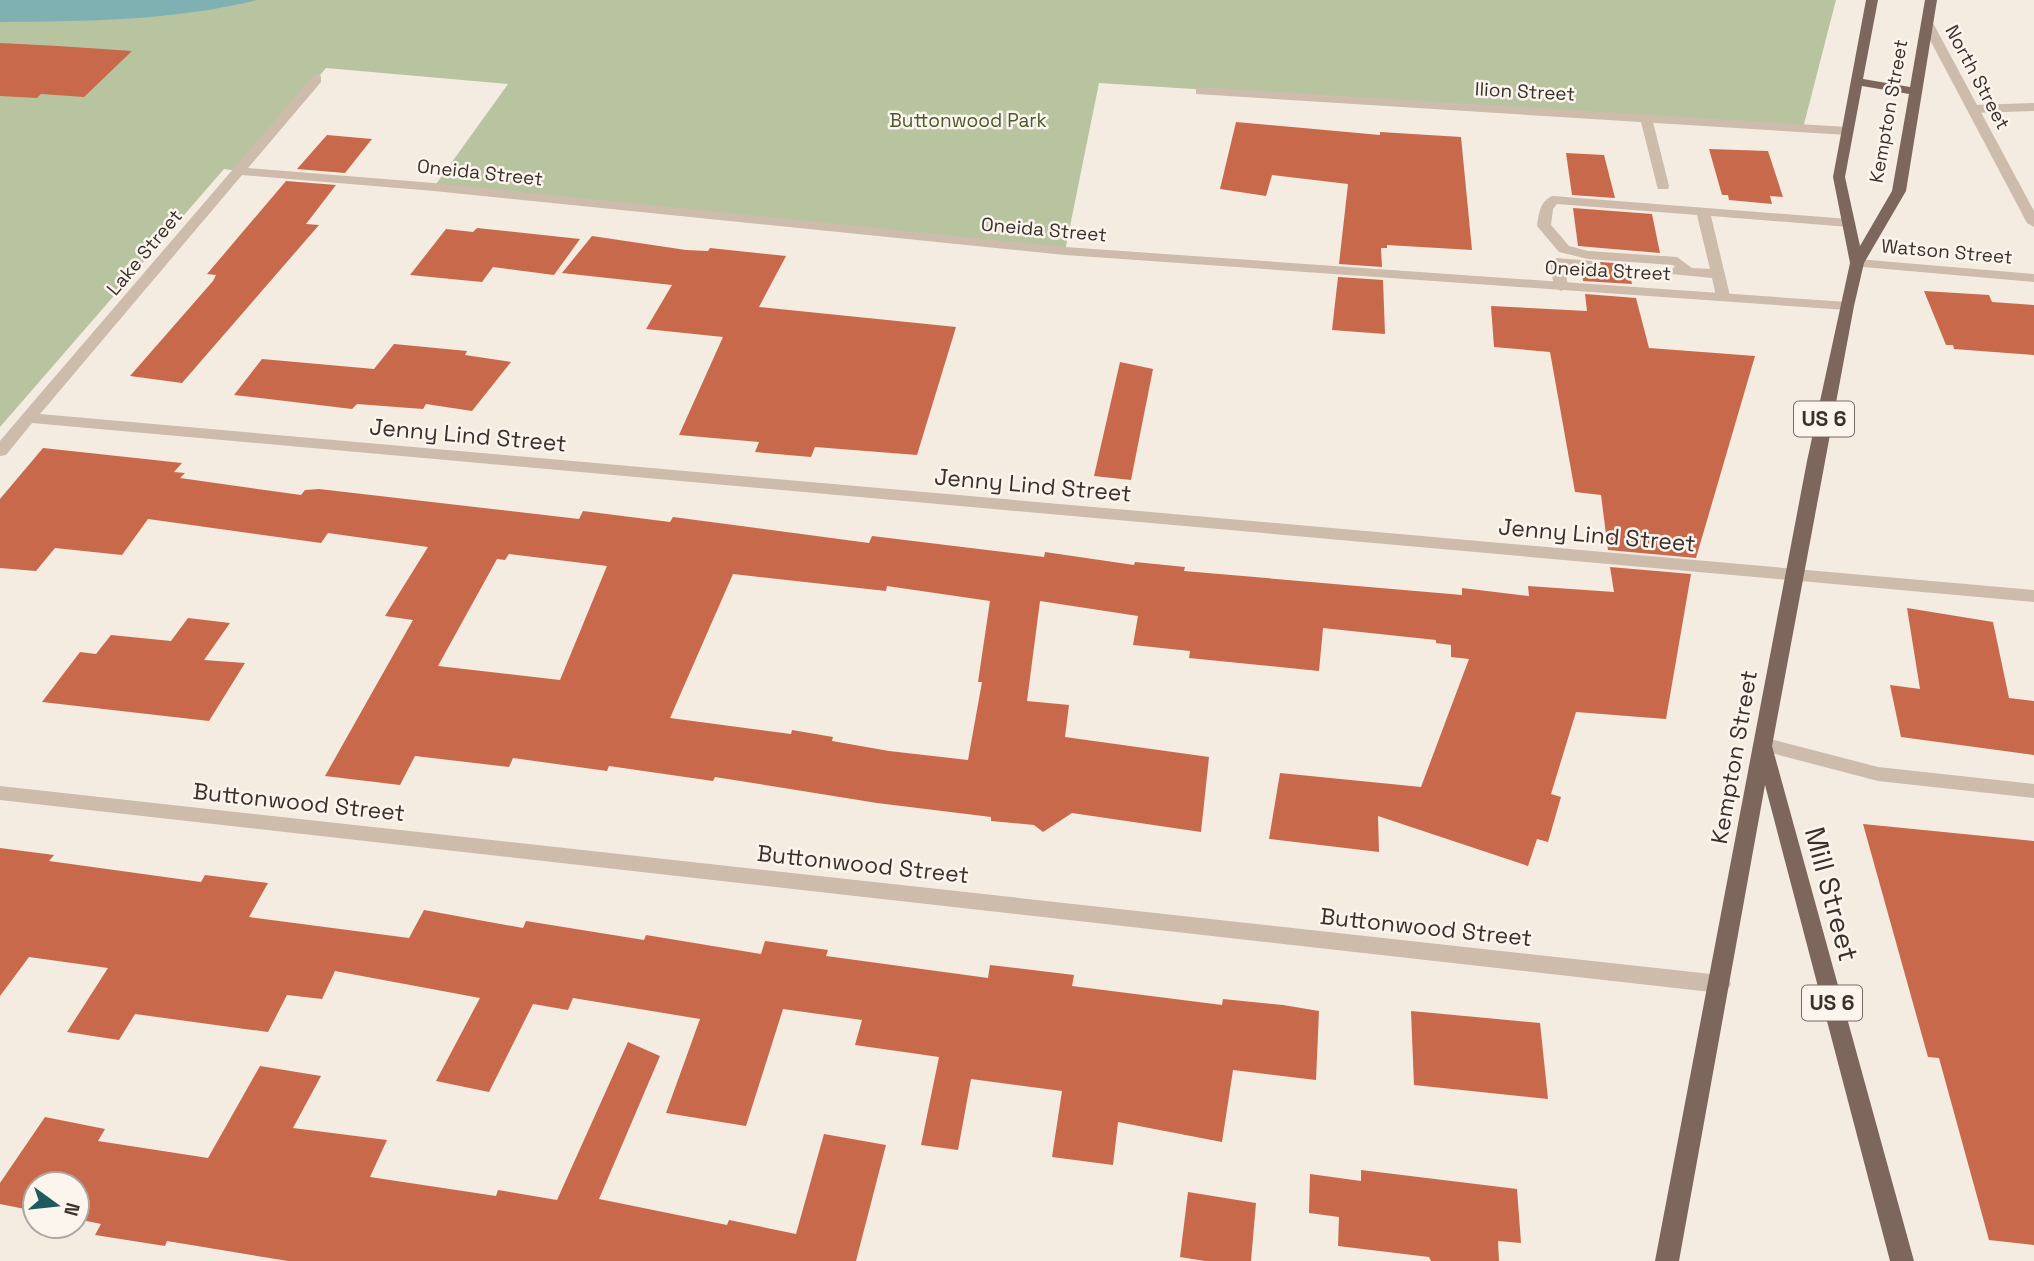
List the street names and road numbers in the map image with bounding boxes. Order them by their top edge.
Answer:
street label: North Street [1940,21,2016,134]
street label: Kempton Street [1864,37,1913,185]
street label: Ilion Street [1474,76,1576,107]
street label: Oneida Street [416,153,544,192]
street label: Lake Street [101,204,188,301]
street label: Oneida Street [980,212,1108,247]
street label: Watson Street [1880,233,2014,270]
street label: Oneida Street [1544,255,1672,286]
road number: US 6 [1794,402,1854,436]
street label: Jenny Lind Street [368,411,568,459]
street label: Jenny Lind Street [933,461,1133,509]
street label: Jenny Lind Street [1497,511,1697,559]
street label: Kempton Street [1704,668,1764,846]
street label: Buttonwood Street [191,776,407,828]
street label: Mill Street [1797,823,1867,965]
street label: Buttonwood Street [755,838,971,890]
street label: Buttonwood Street [1318,901,1534,953]
road number: US 6 [1802,986,1862,1020]

